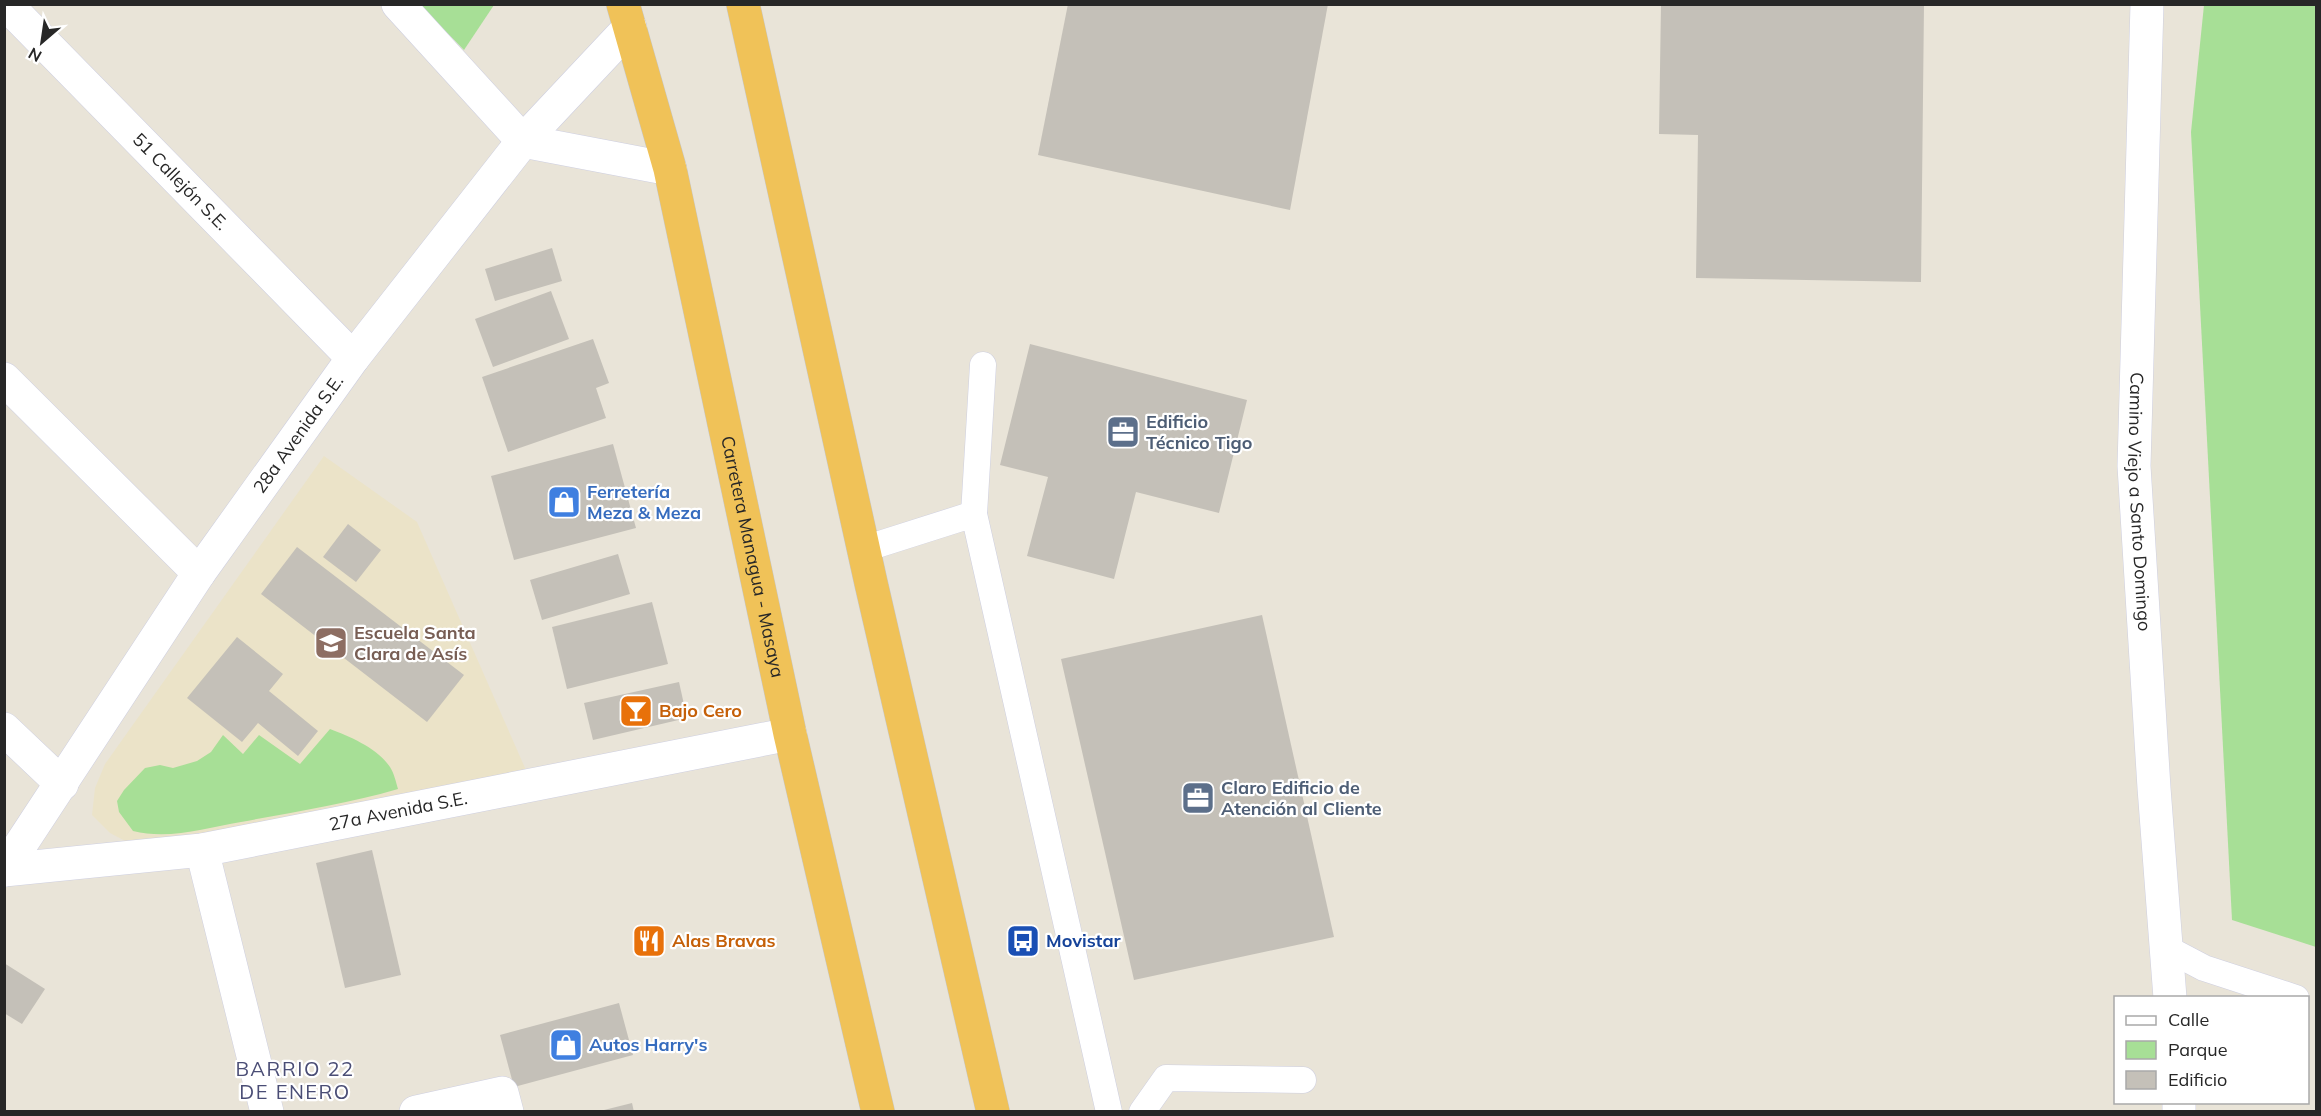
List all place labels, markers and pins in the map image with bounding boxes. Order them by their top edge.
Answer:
place label: Edificio Técnico Tigo [1146,410,1252,454]
office icon: Edificio Técnico Tigo [1105,414,1141,450]
place label: Ferretería Meza & Meza [587,480,701,524]
shop icon: Ferretería Meza & Meza [546,484,582,520]
place label: Escuela Santa Clara de Asís [354,621,476,665]
school or university icon: Escuela Santa Clara de Asís [313,625,349,661]
bar icon: Bajo Cero [618,693,654,729]
place label: Bajo Cero [659,699,742,722]
place label: Claro Edificio de Atención al Cliente [1221,776,1382,820]
office icon: Claro Edificio de Atención al Cliente [1180,780,1216,816]
restaurant icon: Alas Bravas [631,923,667,959]
bus stop icon: Movistar [1005,923,1041,959]
place label: Alas Bravas [672,929,776,952]
place label: Movistar [1046,929,1122,952]
shop icon: Autos Harry's [548,1027,584,1063]
place label: Autos Harry's [589,1033,708,1056]

